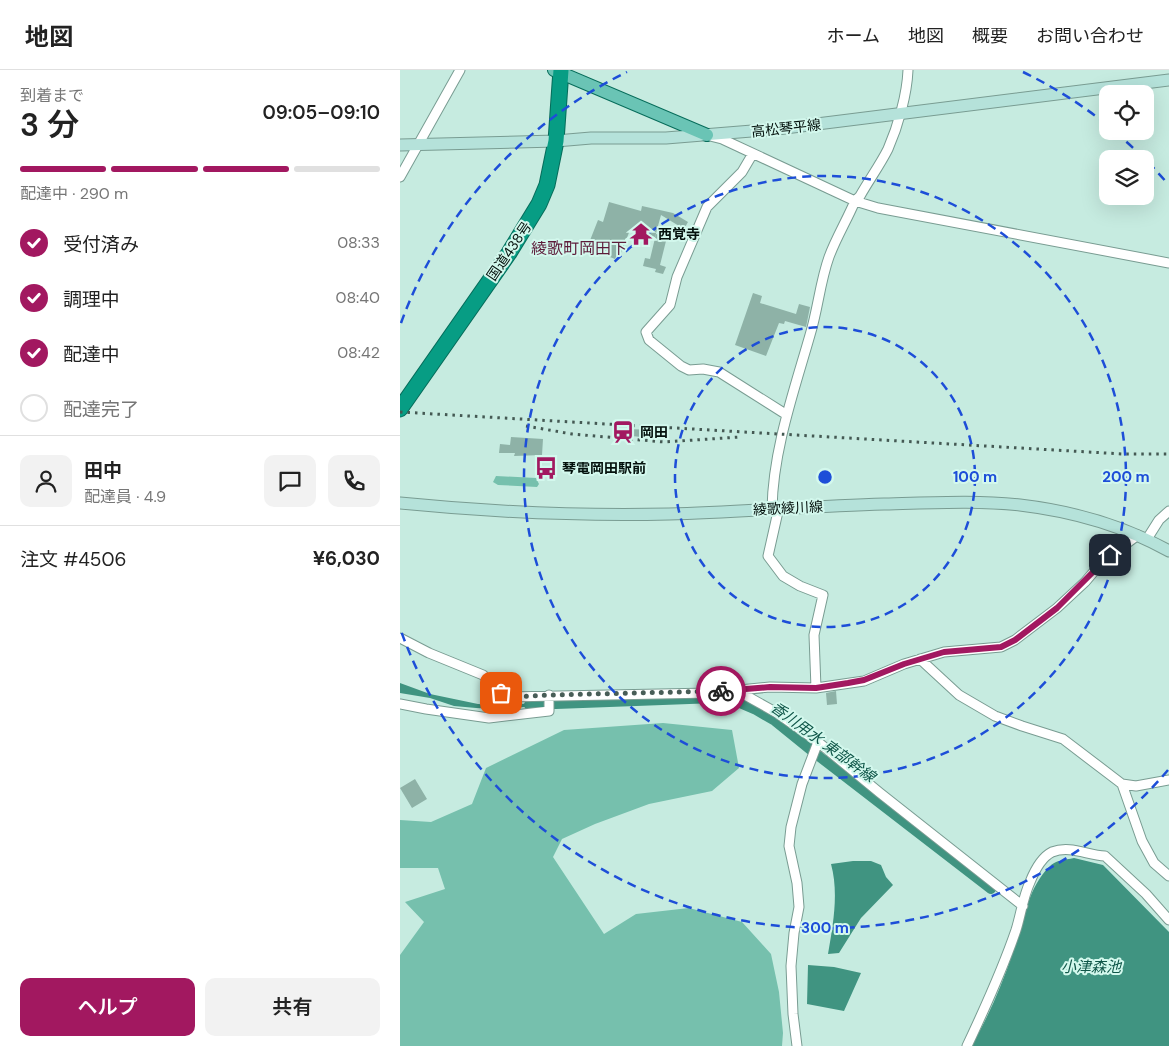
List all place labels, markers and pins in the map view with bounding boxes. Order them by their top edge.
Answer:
temple icon: 西覚寺 [628,221,654,247]
place label: 西覚寺 [658,225,700,243]
station icon: 岡田 [610,419,636,445]
place label: 岡田 [640,423,668,441]
bus stop icon: 琴電岡田駅前 [533,455,559,481]
place label: 琴電岡田駅前 [562,459,646,477]
centre of rings [816,468,834,486]
pin [1089,534,1131,576]
pin [480,672,522,714]

